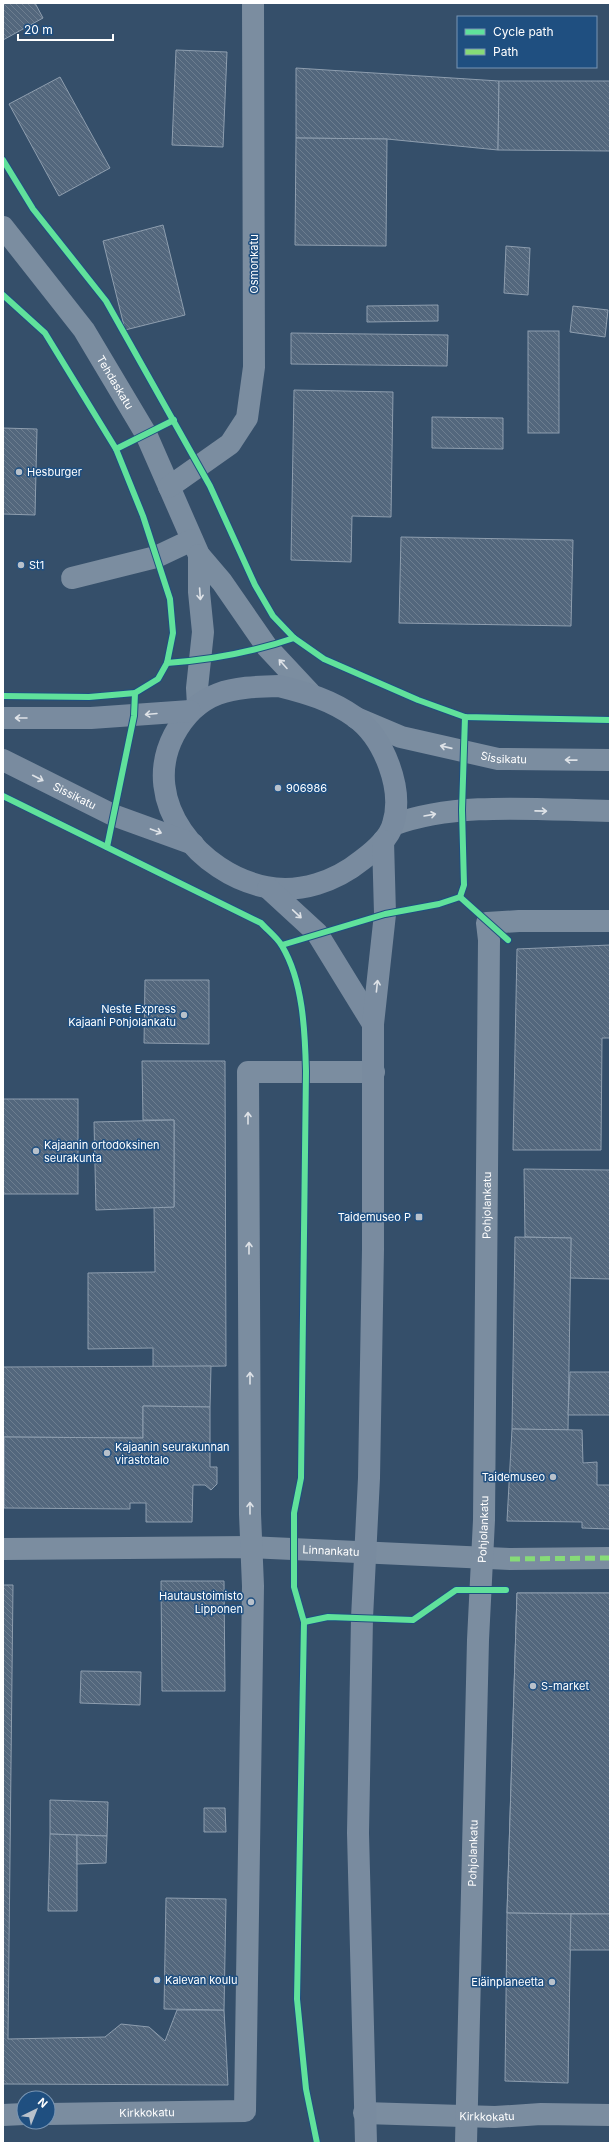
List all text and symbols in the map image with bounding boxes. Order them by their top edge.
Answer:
scale bar [18,16,113,42]
legend [457,16,597,68]
text: 20 m [24,22,53,37]
text: Cycle path [493,24,554,39]
text: Path [493,44,518,59]
street label: Osmonkatu [247,234,261,294]
street label: Tehdaskatu [94,353,137,412]
place label: Hesburger [27,465,82,479]
marker: Hesburger [14,467,24,477]
place label: St1 [29,558,44,572]
marker: St1 [16,560,26,570]
one-way arrow [196,587,203,600]
one-way arrow [279,659,288,669]
one-way arrow [145,711,158,718]
one-way arrow [15,714,28,722]
one-way arrow [440,743,453,751]
street label: Sissikatu [479,748,527,766]
one-way arrow [565,756,578,764]
one-way arrow [32,774,44,782]
street label: Sissikatu [51,779,98,812]
place label: 906986 [286,781,327,795]
marker: 906986 [273,783,283,793]
one-way arrow [534,807,547,814]
one-way arrow [423,811,436,819]
one-way arrow [150,828,163,835]
one-way arrow [292,909,302,919]
one-way arrow [373,980,381,993]
place label: Neste Express Kajaani Pohjolankatu [68,1002,176,1029]
marker: Neste Express Kajaani Pohjolankatu [179,1010,189,1020]
one-way arrow [244,1112,252,1125]
place label: Kajaanin ortodoksinen seurakunta [44,1138,160,1165]
marker: Kajaanin ortodoksinen seurakunta [31,1146,41,1156]
street label: Pohjolankatu [479,1172,494,1239]
place label: Taidemuseo P [338,1210,411,1224]
marker: Taidemuseo P [414,1212,424,1222]
one-way arrow [245,1242,253,1255]
one-way arrow [246,1372,254,1385]
place label: Kajaanin seurakunnan virastotalo [115,1440,230,1467]
marker: Kajaanin seurakunnan virastotalo [102,1448,112,1458]
place label: Taidemuseo [482,1470,545,1484]
marker: Taidemuseo [548,1472,558,1482]
street label: Pohjolankatu [475,1496,491,1563]
one-way arrow [246,1502,254,1515]
street label: Linnankatu [302,1542,360,1559]
place label: Hautaustoimisto Lipponen [159,1589,243,1616]
marker: Hautaustoimisto Lipponen [246,1597,256,1607]
place label: S-market [541,1679,589,1693]
marker: S-market [528,1681,538,1691]
street label: Pohjolankatu [465,1819,481,1887]
place label: Kalevan koulu [165,1973,237,1987]
marker: Kalevan koulu [152,1975,162,1985]
place label: Eläinplaneetta [471,1975,544,1989]
marker: Eläinplaneetta [547,1977,557,1987]
north arrow [16,2090,56,2130]
text: N [35,2095,51,2111]
street label: Kirkkokatu [119,2105,175,2120]
street label: Kirkkokatu [459,2109,515,2124]

